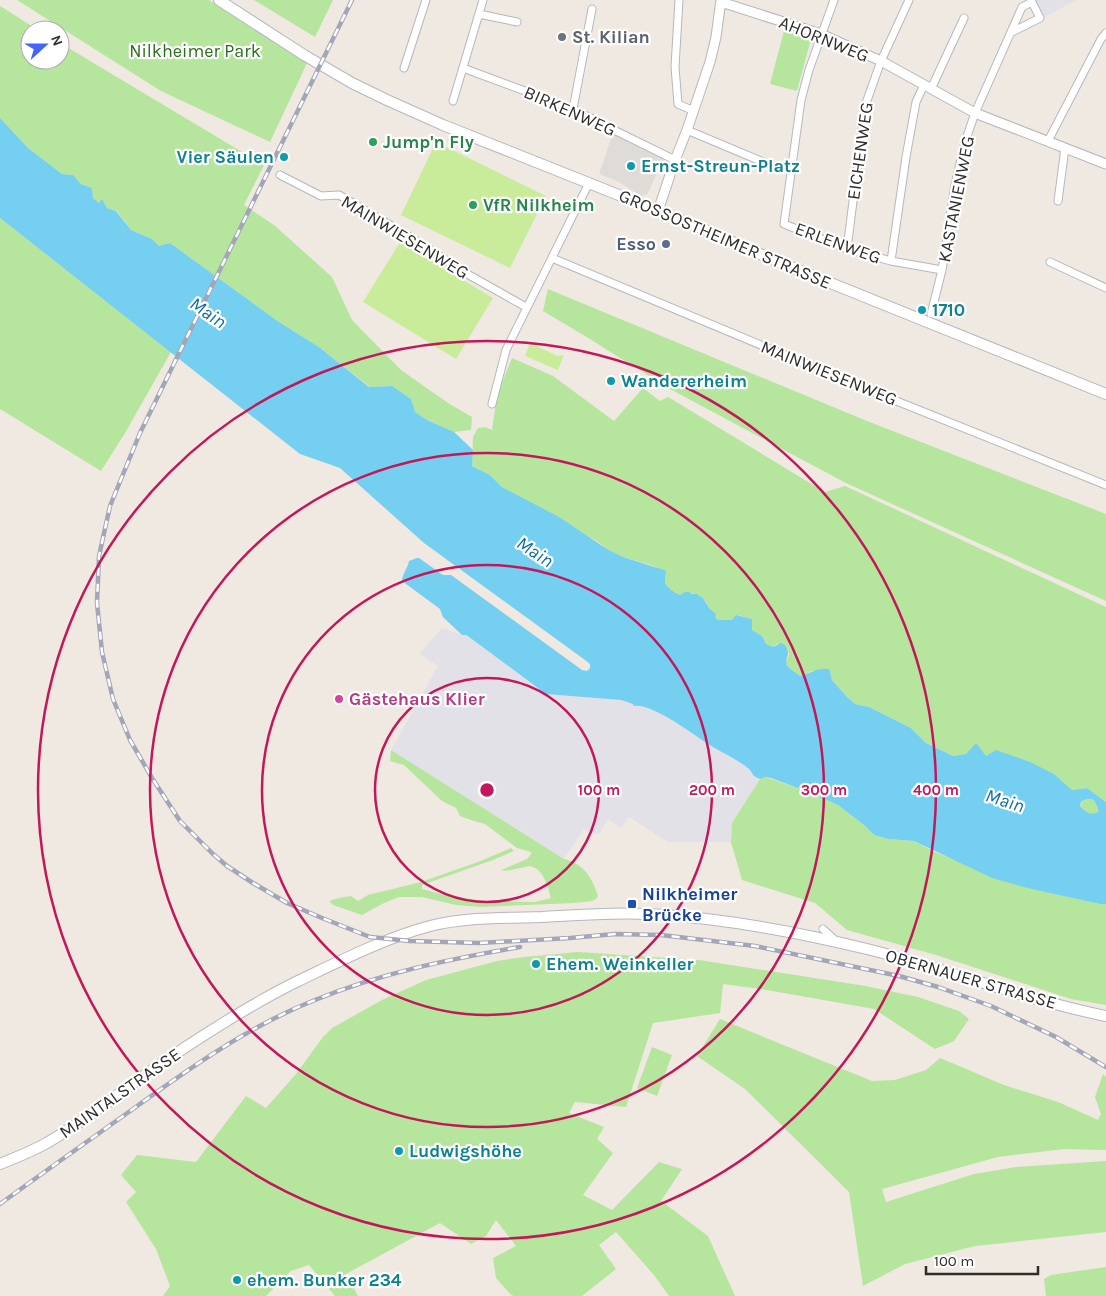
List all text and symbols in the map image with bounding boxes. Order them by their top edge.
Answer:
street label: AHORNWEG [776,11,872,67]
north arrow [20,20,70,70]
place label: St. Kilian [572,26,650,48]
marker: St. Kilian [556,31,568,43]
text: N [47,33,66,48]
park label: Nilkheimer Park [129,40,261,62]
street label: BIRKENWEG [521,81,619,141]
street label: EICHENWEG [842,101,878,201]
place label: Jump'n Fly [383,131,474,153]
street label: KASTANIENWEG [933,134,979,264]
marker: Jump'n Fly [367,136,379,148]
place label: Vier Säulen [177,146,274,168]
marker: Vier Säulen [278,151,290,163]
place label: Ernst-Streun-Platz [641,155,800,177]
marker: Ernst-Streun-Platz [625,160,637,172]
street label: GROSSOSTHEIMER STRASSE [616,184,834,294]
street label: MAINWIESENWEG [337,190,473,284]
place label: VfR Nilkheim [483,194,594,216]
marker: VfR Nilkheim [467,199,479,211]
street label: ERLENWEG [792,217,884,269]
place label: Esso [616,233,656,255]
marker: Esso [660,238,672,250]
water label: Main [186,293,230,333]
place label: 1710 [932,299,965,321]
marker: 1710 [916,304,928,316]
street label: MAINWIESENWEG [758,336,900,410]
place label: Wandererheim [621,370,747,392]
marker: Wandererheim [605,375,617,387]
water label: Main [512,532,558,572]
place label: Gästehaus Klier [349,688,485,710]
marker: Gästehaus Klier [333,693,345,705]
centre of rings [478,781,496,799]
text: 100 m [578,781,620,799]
text: 200 m [689,781,735,799]
text: 300 m [801,781,847,799]
text: 400 m [913,781,959,799]
water label: Main [983,784,1027,818]
place label: Nilkheimer Brücke [642,883,737,926]
marker: Nilkheimer Brücke [626,898,638,910]
street label: OBERNAUER STRASSE [883,944,1059,1014]
place label: Ehem. Weinkeller [546,953,694,975]
marker: Ehem. Weinkeller [530,958,542,970]
street label: MAINTALSTRASSE [55,1043,185,1143]
place label: Ludwigshöhe [409,1140,522,1162]
marker: Ludwigshöhe [393,1145,405,1157]
scale bar [926,1244,1038,1276]
text: 100 m [934,1252,974,1270]
place label: ehem. Bunker 234 [247,1269,402,1291]
marker: ehem. Bunker 234 [231,1274,243,1286]

